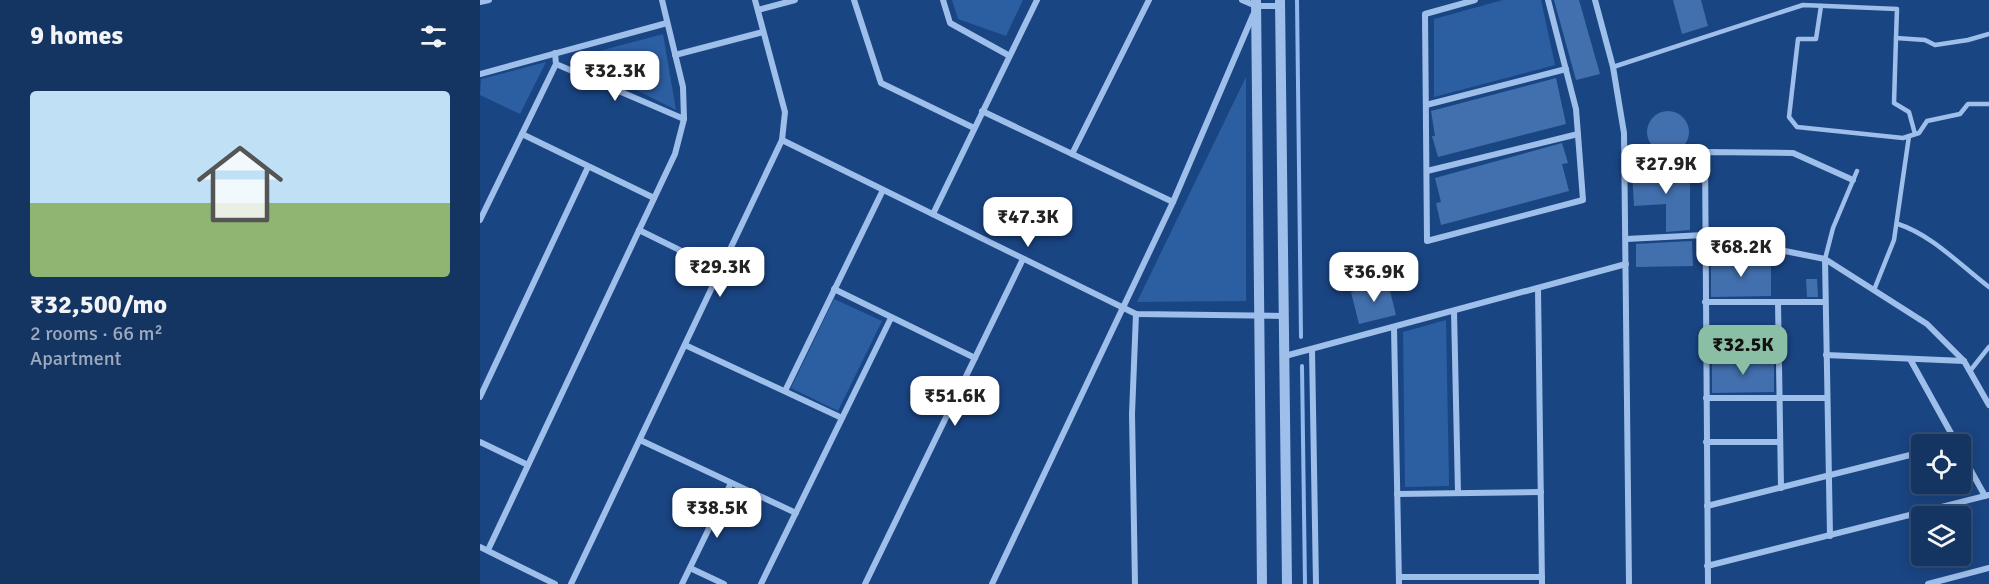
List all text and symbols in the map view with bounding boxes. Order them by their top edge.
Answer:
text: 9 homes [30,20,123,52]
icon: filters [417,20,450,53]
pin: ₹32.3K [566,51,664,102]
text: ₹32.3K [584,58,646,83]
icon: home [186,130,294,238]
pin: ₹27.9K [1617,144,1715,195]
text: ₹27.9K [1635,151,1697,176]
pin: ₹47.3K [979,197,1077,248]
text: ₹47.3K [997,204,1059,229]
pin: ₹68.2K [1692,227,1790,278]
text: ₹68.2K [1710,234,1772,259]
pin: ₹29.3K [671,247,769,298]
pin: ₹36.9K [1325,252,1423,303]
text: ₹29.3K [689,254,751,279]
text: ₹36.9K [1343,259,1405,284]
text: ₹32,500/mo [30,289,167,321]
text: 2 rooms · 66 m² [30,321,163,346]
pin: ₹32.5K [1694,325,1792,376]
text: ₹32.5K [1712,332,1774,357]
text: Apartment [30,346,122,371]
pin: ₹51.6K [906,376,1004,427]
text: ₹51.6K [924,383,986,408]
map controls [1911,434,1971,566]
button: locate [1911,434,1971,494]
pin: ₹38.5K [668,488,766,539]
text: ₹38.5K [686,495,748,520]
button: layers [1911,506,1971,566]

